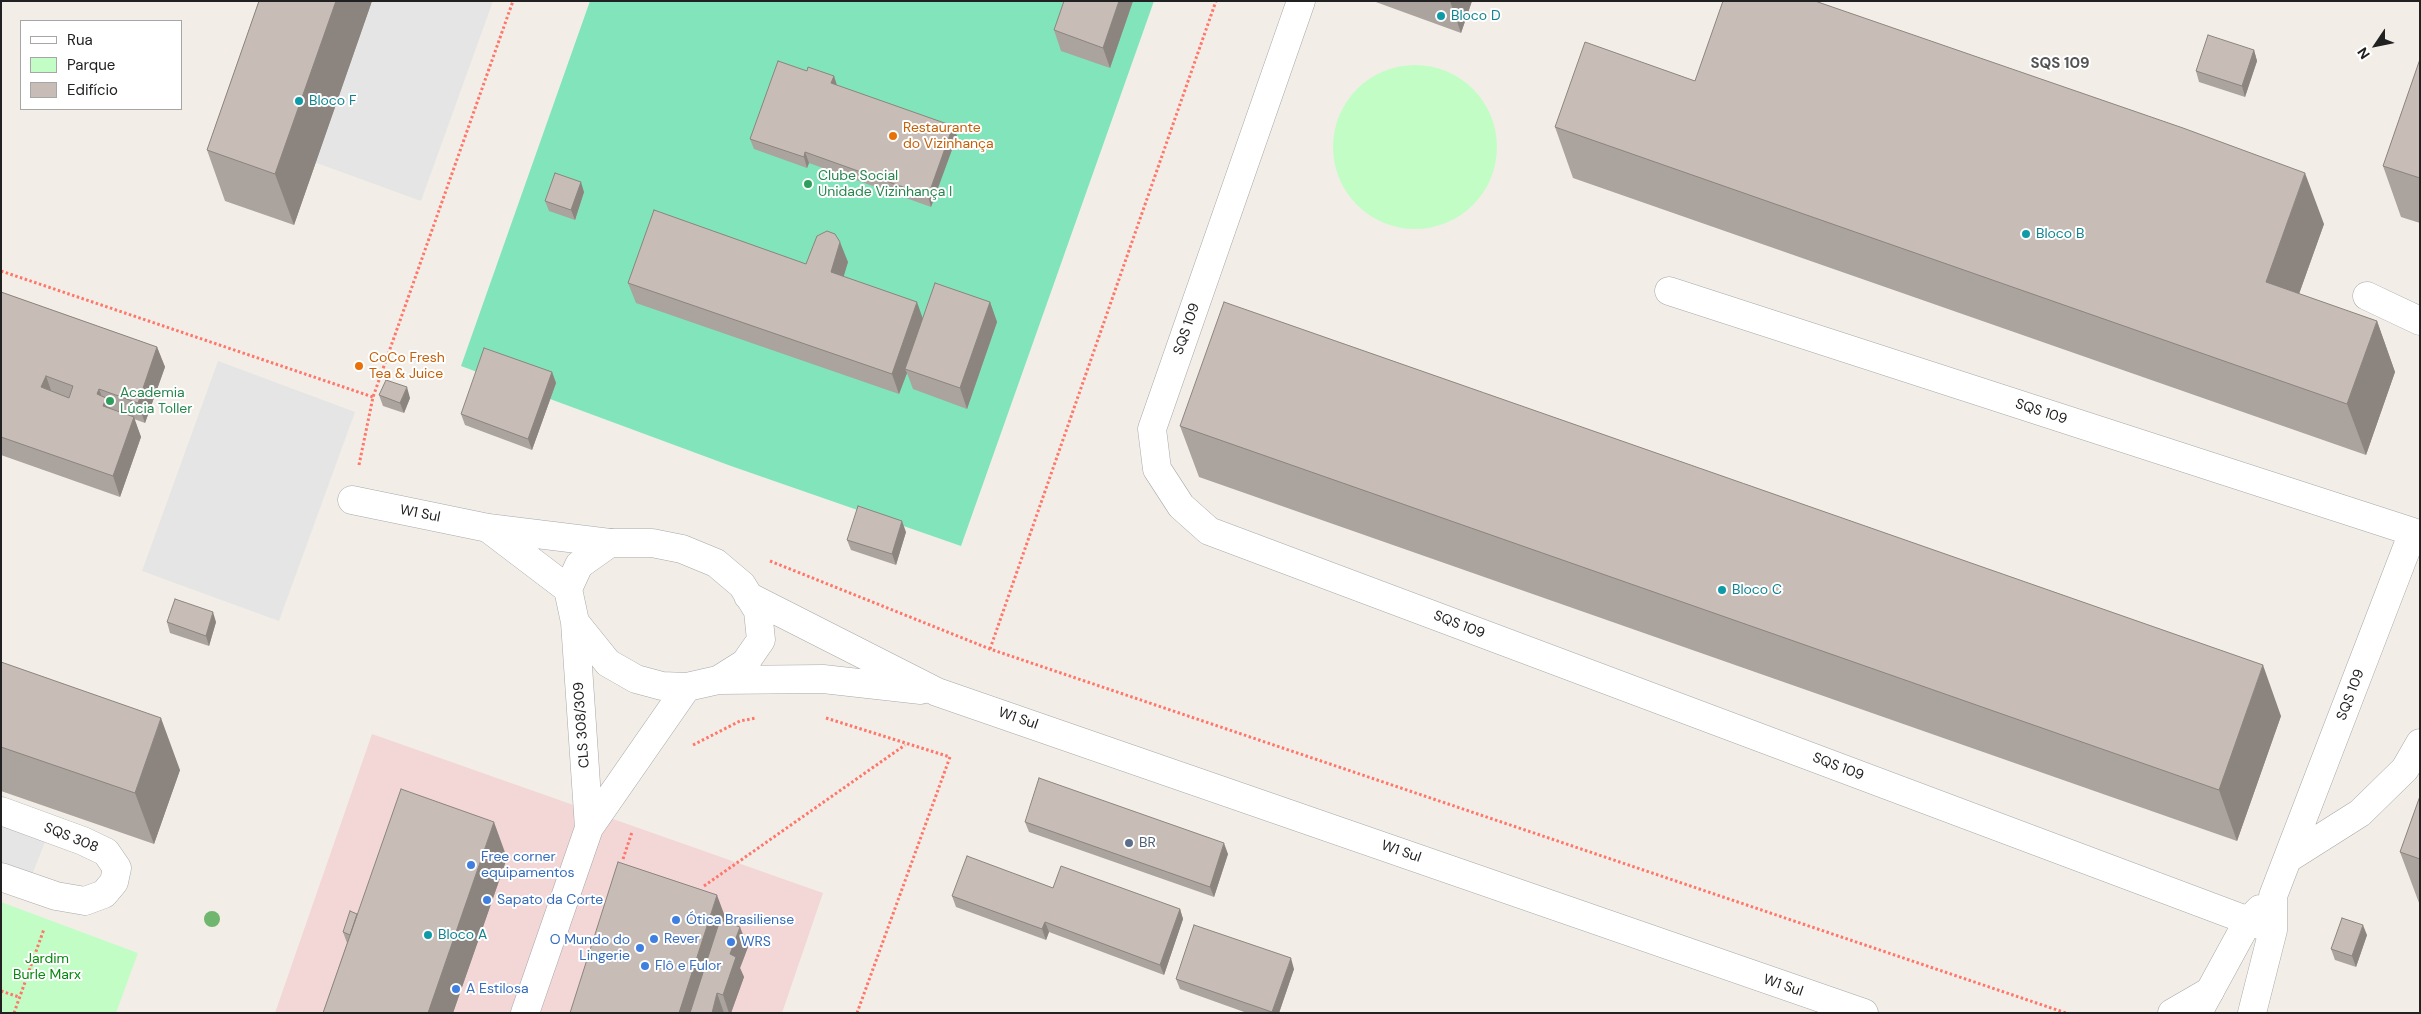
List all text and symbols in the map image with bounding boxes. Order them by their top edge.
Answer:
place label: Bloco D [1451,8,1501,24]
marker: Bloco D [1435,10,1447,22]
legend [20,20,182,110]
north arrow [2351,20,2401,70]
text: Rua [67,30,93,50]
text: N [2353,44,2374,63]
text: Parque [67,55,115,75]
district label: SQS 109 [2031,55,2089,73]
text: Edifício [67,80,118,100]
place label: Bloco F [309,93,356,109]
marker: Bloco F [293,95,305,107]
place label: Restaurante do Vizinhança [903,120,994,152]
marker: Restaurante do Vizinhança [887,130,899,142]
place label: Clube Social Unidade Vizinhança I [818,168,952,200]
marker: Clube Social Unidade Vizinhança I [802,178,814,190]
place label: Bloco B [2036,226,2084,242]
marker: Bloco B [2020,228,2032,240]
street label: SQS 109 [1170,301,1204,357]
place label: CoCo Fresh Tea & Juice [369,350,445,382]
marker: CoCo Fresh Tea & Juice [353,360,365,372]
place label: Academia Lúcia Toller [120,385,192,418]
marker: Academia Lúcia Toller [104,395,116,407]
street label: SQS 109 [2013,396,2069,428]
street label: W1 Sul [398,502,442,526]
place label: Bloco C [1732,582,1782,598]
marker: Bloco C [1716,584,1728,596]
street label: SQS 109 [1431,608,1487,642]
street label: SQS 109 [2334,667,2368,723]
street label: CLS 308/309 [571,681,593,769]
street label: W1 Sul [996,704,1040,734]
street label: SQS 109 [1810,750,1866,784]
street label: SQS 308 [41,820,101,856]
place label: BR [1139,835,1156,851]
marker: BR [1123,837,1135,849]
street label: W1 Sul [1379,837,1423,867]
place label: Free corner equipamentos [481,849,575,882]
marker: Free corner equipamentos [465,859,477,871]
place label: Sapato da Corte [497,892,603,908]
marker: Sapato da Corte [481,894,493,906]
place label: Ótica Brasiliense [686,912,794,928]
marker: Ótica Brasiliense [670,914,682,926]
place label: Bloco A [438,927,487,943]
marker: Bloco A [422,929,434,941]
place label: Rever [664,931,700,947]
place label: O Mundo do Lingerie [550,932,630,964]
marker: Rever [648,933,660,945]
place label: WRS [741,934,771,950]
marker: WRS [725,936,737,948]
marker: O Mundo do Lingerie [634,942,646,954]
park label: Jardim Burle Marx [13,951,81,984]
place label: Flô e Fulor [655,958,721,974]
marker: Flô e Fulor [639,960,651,972]
street label: W1 Sul [1761,971,1805,1001]
place label: A Estilosa [466,981,529,997]
marker: A Estilosa [450,983,462,995]

